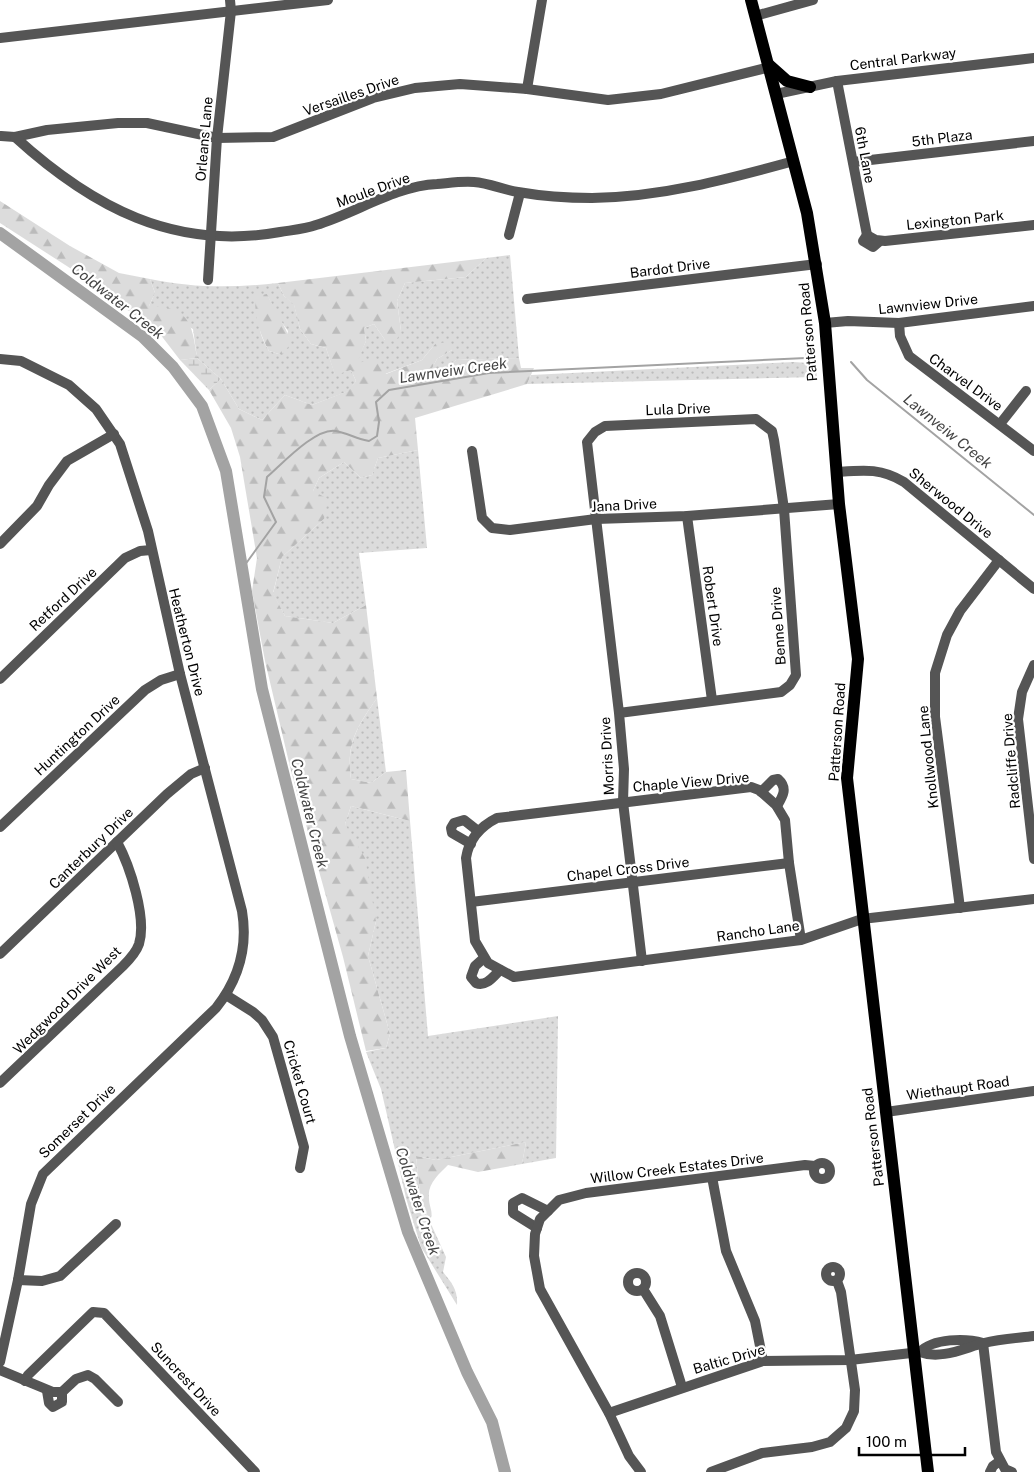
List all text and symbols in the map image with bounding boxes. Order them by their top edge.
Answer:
street label: Central Parkway [849,44,958,73]
street label: Versailles Drive [301,71,401,119]
street label: Orleans Lane [192,96,216,182]
street label: 6th Lane [852,125,878,185]
street label: 5th Plaza [911,126,973,150]
street label: Moule Drive [334,169,412,211]
street label: Lexington Park [905,207,1005,233]
street label: Bardot Drive [629,255,711,281]
water label: Coldwater Creek [68,260,168,343]
street label: Patterson Road [796,282,820,382]
street label: Lawnview Drive [877,291,979,317]
street label: Charvel Drive [926,350,1006,414]
water label: Lawnveiw Creek [398,354,509,386]
water label: Lawnveiw Creek [900,390,996,472]
street label: Lula Drive [645,400,711,418]
street label: Sherwood Drive [906,464,996,542]
street label: Jana Drive [591,495,657,515]
street label: Retford Drive [26,564,100,634]
street label: Robert Drive [699,565,727,647]
street label: Heatherton Drive [166,586,208,698]
street label: Benne Drive [767,586,789,666]
street label: Patterson Road [826,682,848,782]
street label: Huntington Drive [31,691,123,779]
street label: Knollwood Lane [915,705,941,809]
street label: Radcliffe Drive [999,712,1023,810]
street label: Morris Drive [597,716,617,796]
water label: Coldwater Creek [288,756,332,870]
street label: Chaple View Drive [632,769,750,795]
street label: Canterbury Drive [46,804,136,892]
street label: Chapel Cross Drive [566,854,690,884]
street label: Rancho Lane [716,917,801,945]
street label: Wedgwood Drive West [10,943,124,1057]
street label: Cricket Court [280,1038,320,1126]
street label: Wiethaupt Road [905,1073,1011,1103]
street label: Somerset Drive [36,1081,118,1161]
street label: Patterson Road [859,1087,887,1187]
water label: Coldwater Creek [393,1145,444,1258]
street label: Willow Creek Estates Drive [589,1149,765,1187]
street label: Suncrest Drive [148,1339,225,1420]
street label: Baltic Drive [691,1341,767,1377]
scale bar [859,1424,965,1456]
text: 100 m [866,1433,907,1450]

